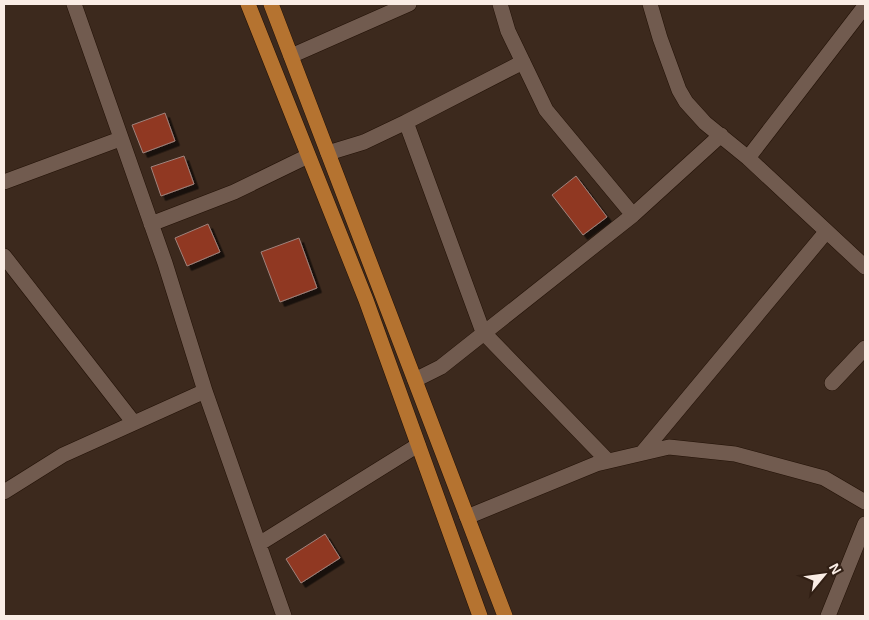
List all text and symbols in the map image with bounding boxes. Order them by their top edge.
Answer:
north arrow [799,550,849,600]
text: N [826,560,845,577]

